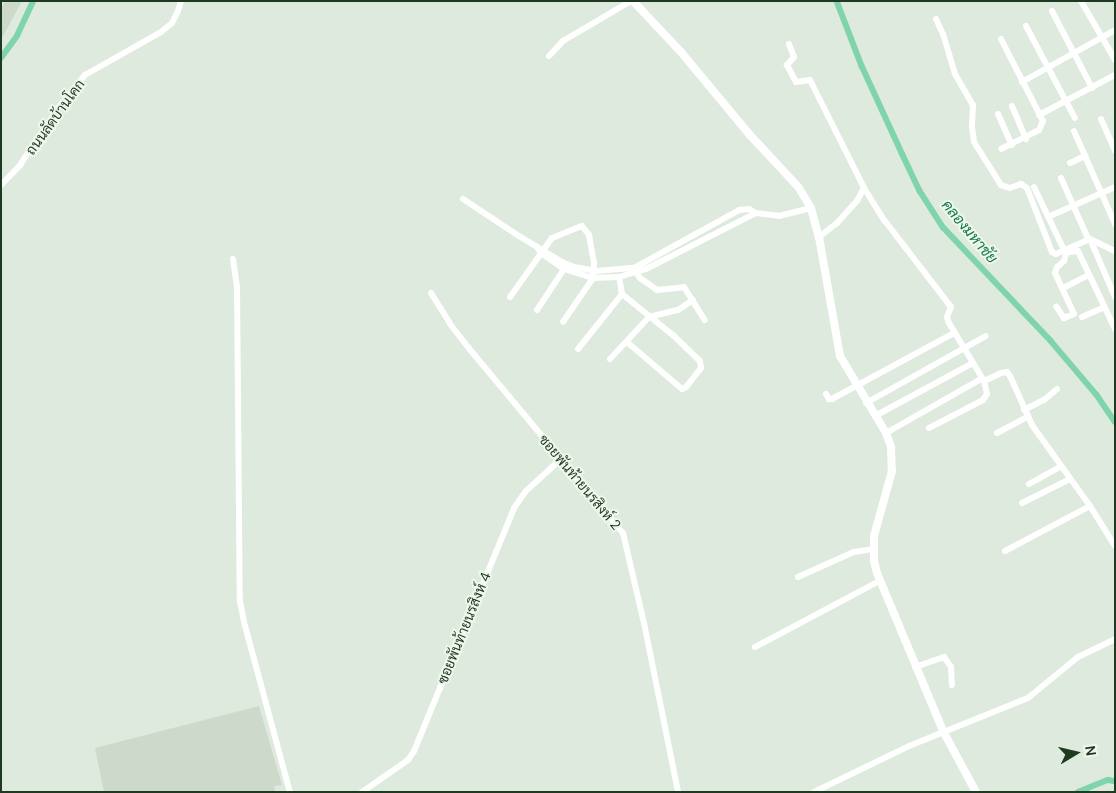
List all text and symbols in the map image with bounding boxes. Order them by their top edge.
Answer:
street label: ถนนลัดบ้านโคก [22,76,88,158]
water label: คลองมหาชัย [937,197,1001,267]
street label: ซอยพันท้ายนรสิงห์ 2 [535,431,625,533]
street label: ซอยพันท้ายนรสิงห์ 4 [434,570,494,686]
north arrow [1051,728,1101,778]
text: N [1081,744,1101,757]

